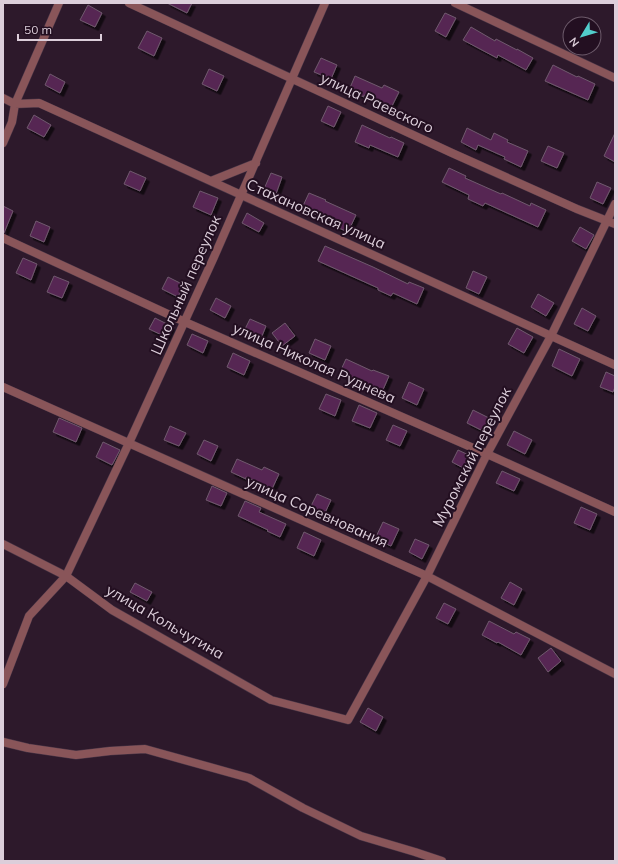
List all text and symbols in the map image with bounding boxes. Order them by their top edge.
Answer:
scale bar [18,16,101,42]
north arrow [562,16,602,56]
text: 50 m [24,22,52,37]
text: N [566,35,582,50]
street label: улица Раевского [318,68,437,137]
street label: Стахановская улица [244,174,389,253]
street label: Школьный переулок [146,211,225,358]
street label: улица Николая Руднева [230,318,399,407]
street label: Муромский переулок [428,383,515,530]
street label: улица Соревнования [243,472,391,551]
street label: улица Кольчугина [103,580,228,663]

